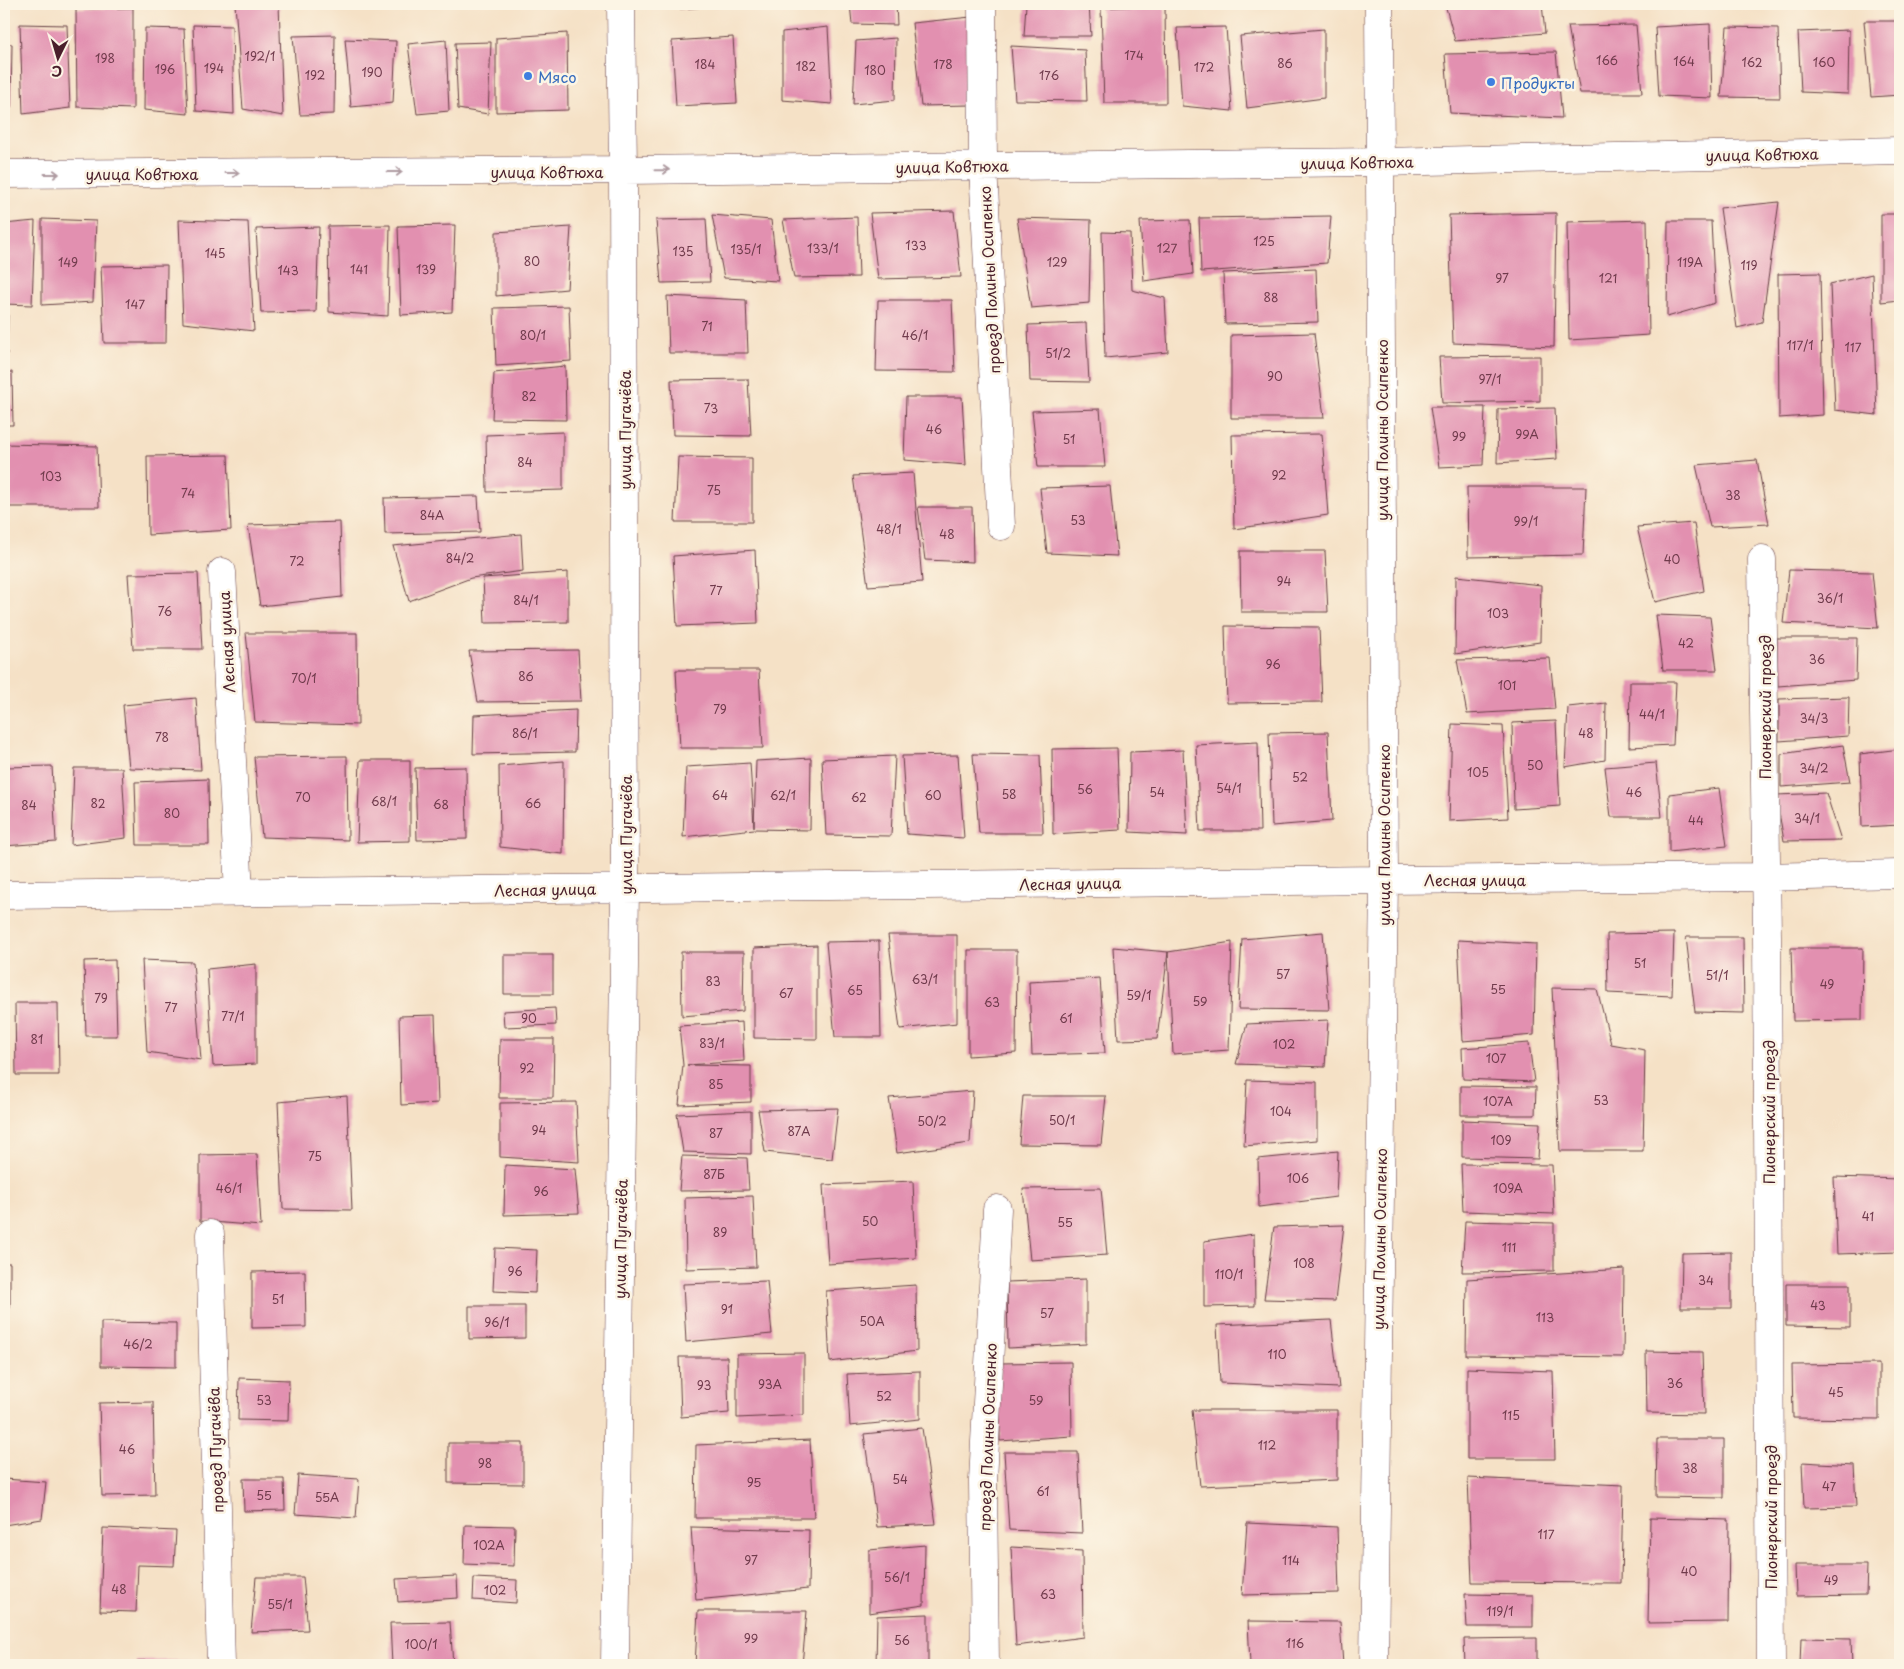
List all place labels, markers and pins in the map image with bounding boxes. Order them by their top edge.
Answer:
place label: Мясо [538,65,577,88]
marker: Мясо [522,70,534,82]
place label: Продукты [1501,71,1575,94]
marker: Продукты [1485,76,1497,88]

